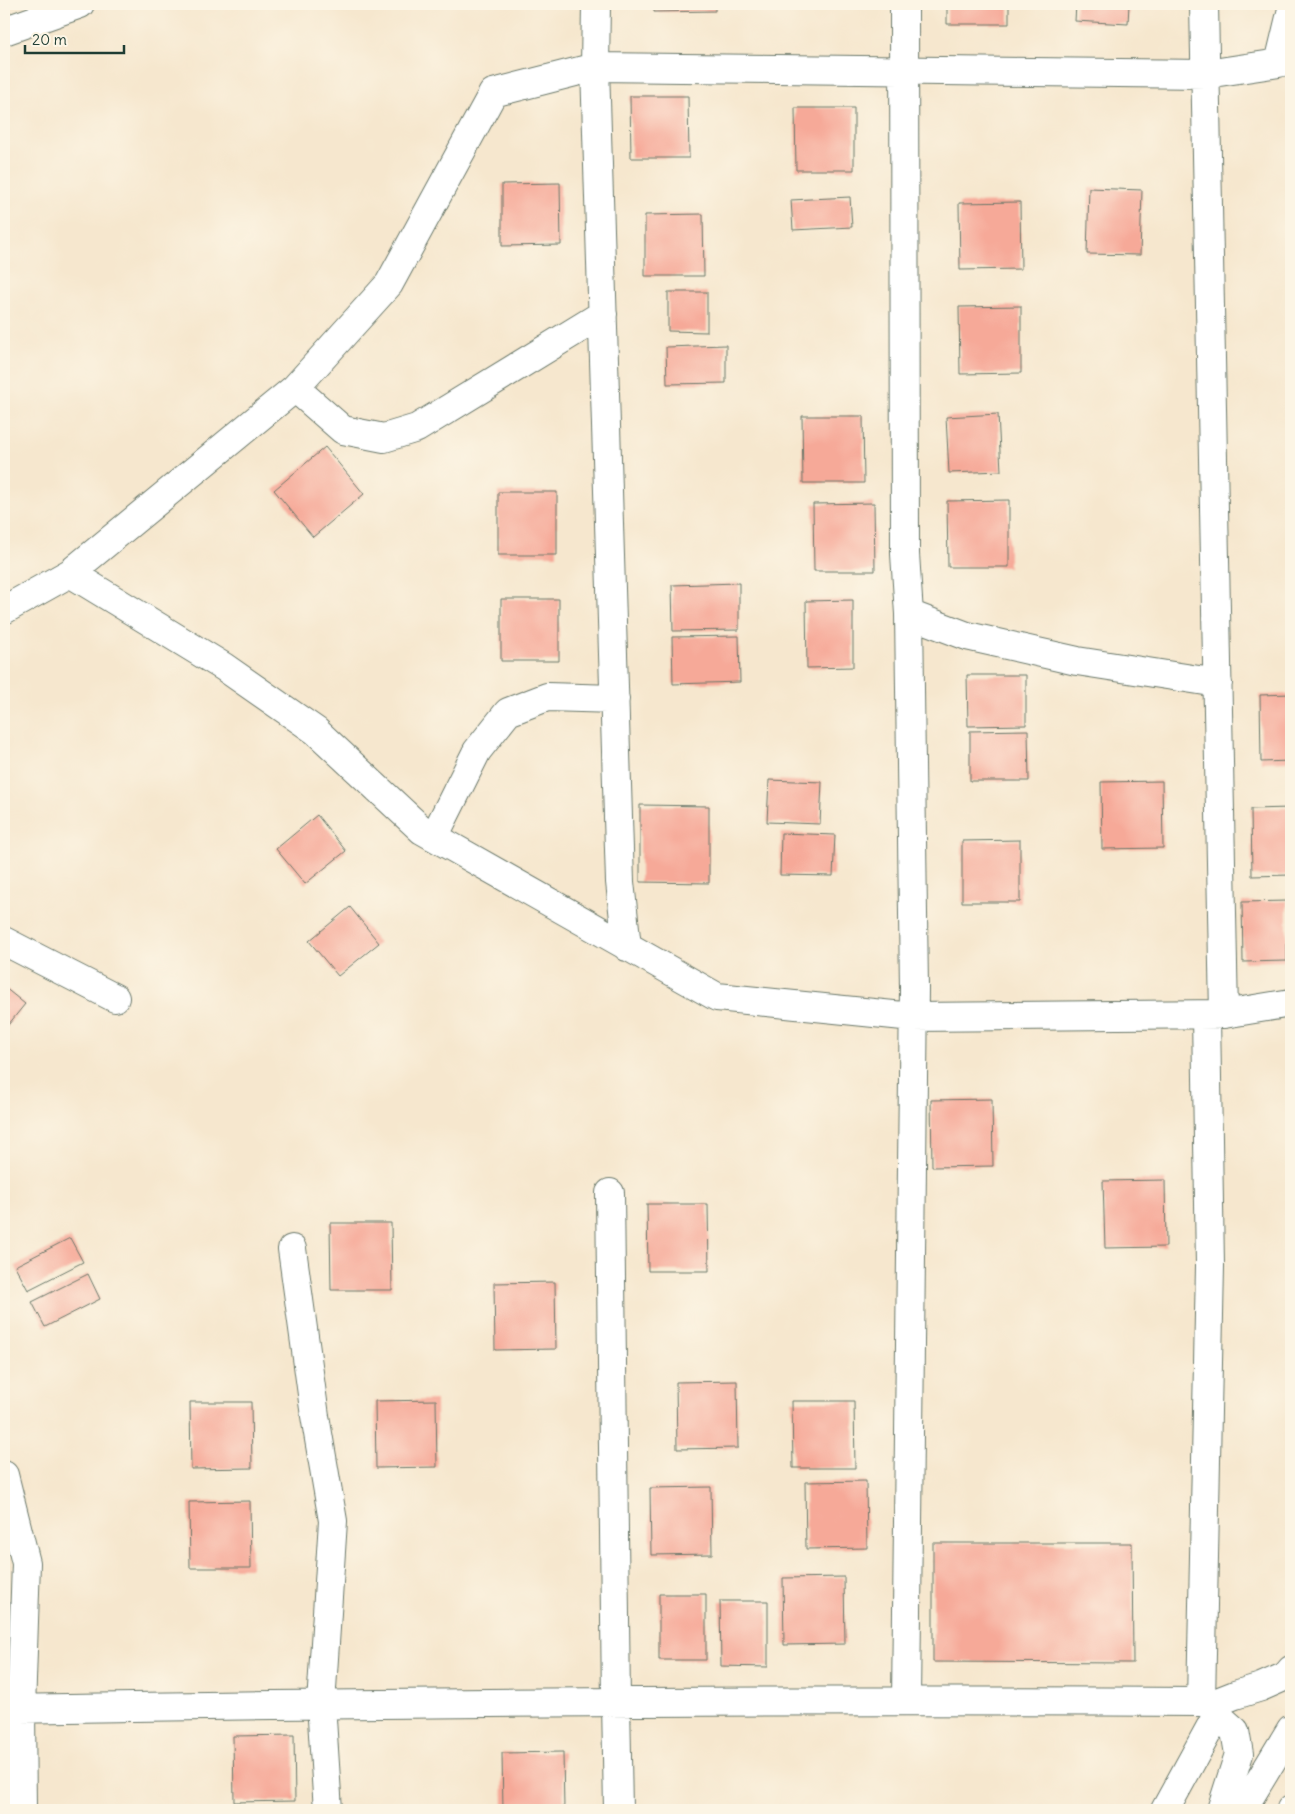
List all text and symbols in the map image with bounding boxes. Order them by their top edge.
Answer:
scale bar [25,22,124,54]
text: 20 m [32,30,67,49]

